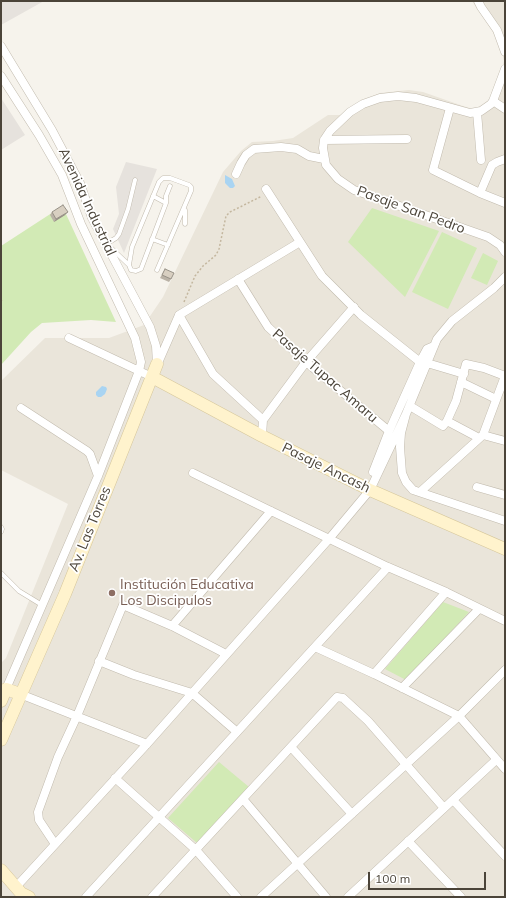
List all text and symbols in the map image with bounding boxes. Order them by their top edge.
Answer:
street label: Avenida Industrial [55,145,119,259]
street label: Pasaje San Pedro [355,183,467,237]
street label: Pasaje Tupac Amaru [269,326,381,426]
street label: Pasaje Ancash [279,439,373,497]
street label: Av. Las Torres [65,484,115,574]
place label: Institución Educativa Los Discipulos [120,577,254,610]
marker: Institución Educativa Los Discipulos [107,588,117,598]
scale bar [370,864,488,890]
text: 100 m [375,871,410,886]

